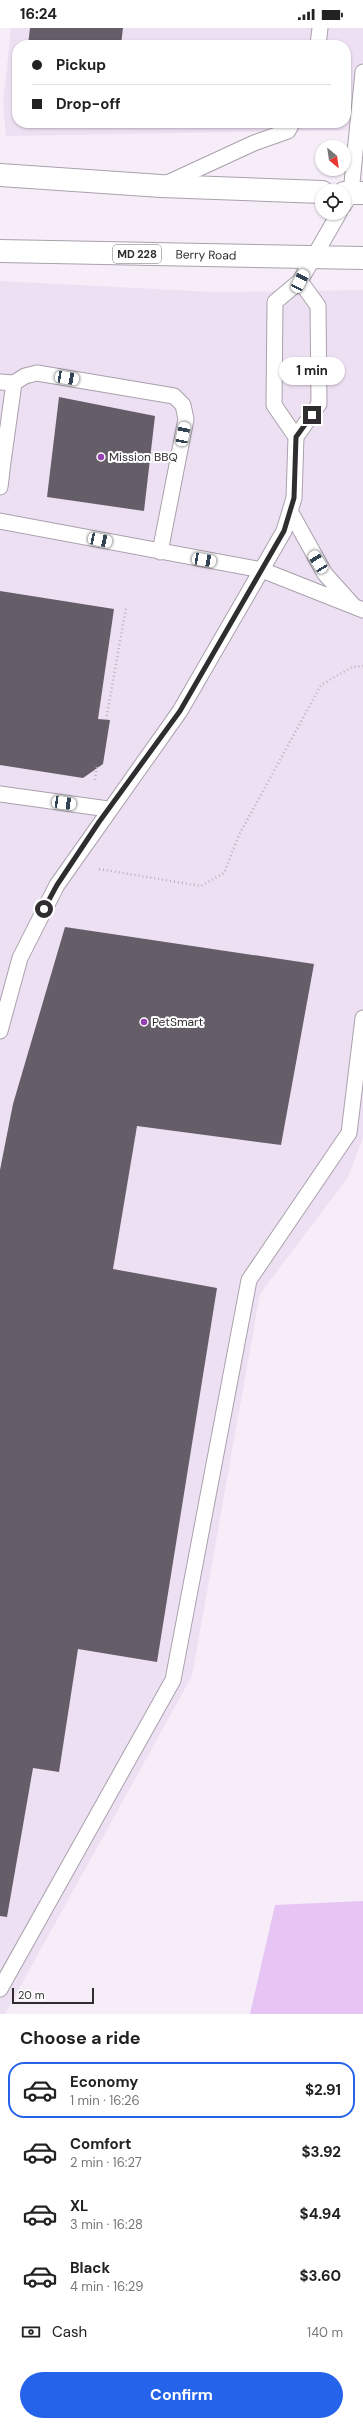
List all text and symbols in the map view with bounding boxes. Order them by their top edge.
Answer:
text: 16:24 [20,4,57,24]
text: Pickup [56,55,106,75]
text: Drop-off [56,94,121,114]
north arrow [315,140,351,176]
map controls [315,140,351,220]
button: locate [315,184,351,220]
road number: MD 228 [113,245,161,263]
street label: Berry Road [175,246,237,264]
car [289,268,311,294]
callout: 1 min [279,357,345,385]
text: 1 min [296,362,328,379]
car [54,370,80,386]
route end [303,406,321,424]
car [175,421,191,447]
place label: Mission BBQ [109,449,178,465]
marker: Mission BBQ [96,452,106,462]
car [87,532,113,548]
car [307,549,329,575]
car [191,552,217,568]
car [51,795,77,811]
route start [35,900,53,918]
place label: PetSmart [152,1014,204,1030]
marker: PetSmart [139,1017,149,1027]
scale bar [12,1986,94,2005]
text: 20 m [18,1988,44,2002]
text: Choose a ride [20,2026,141,2050]
icon: car [22,2072,58,2108]
text: Economy [70,2072,138,2092]
text: $2.91 [305,2080,341,2100]
text: 1 min · 16:26 [70,2092,140,2109]
icon: car [22,2134,58,2170]
text: Comfort [70,2134,131,2154]
text: $3.92 [301,2142,341,2162]
text: 2 min · 16:27 [70,2154,142,2171]
icon: car [22,2196,58,2232]
text: XL [70,2196,88,2216]
text: $4.94 [300,2204,341,2224]
text: 3 min · 16:28 [70,2216,143,2233]
icon: car [22,2258,58,2294]
text: Black [70,2258,110,2278]
text: $3.60 [299,2266,341,2286]
text: 4 min · 16:29 [70,2278,143,2295]
icon: cash [20,2321,42,2343]
text: Cash [52,2322,87,2342]
text: 140 m [307,2324,343,2341]
button: Confirm [20,2372,343,2418]

